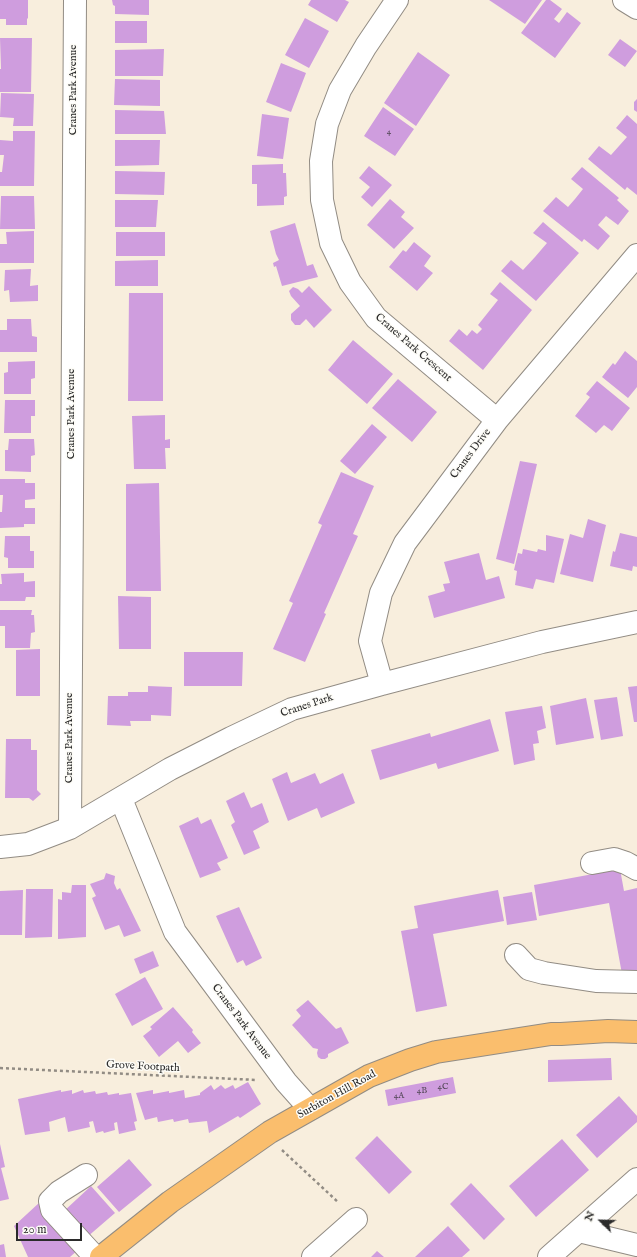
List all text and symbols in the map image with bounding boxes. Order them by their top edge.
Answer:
street label: Cranes Park Avenue [67,45,81,135]
house number: 4 [387,127,391,137]
street label: Cranes Park Crescent [372,311,454,385]
street label: Cranes Park Avenue [65,369,79,459]
street label: Cranes Drive [448,426,494,482]
street label: Cranes Park [279,691,335,721]
street label: Cranes Park Avenue [63,693,77,783]
street label: Cranes Park Avenue [208,982,274,1062]
street label: Grove Footpath [106,1058,180,1076]
street label: Surbiton Hill Road [295,1068,379,1122]
house number: 4C [438,1082,448,1092]
house number: 4B [417,1086,427,1096]
house number: 4A [394,1091,404,1101]
north arrow [581,1201,621,1241]
text: N [582,1209,598,1223]
scale bar [18,1215,84,1241]
text: 20 m [23,1222,46,1237]

